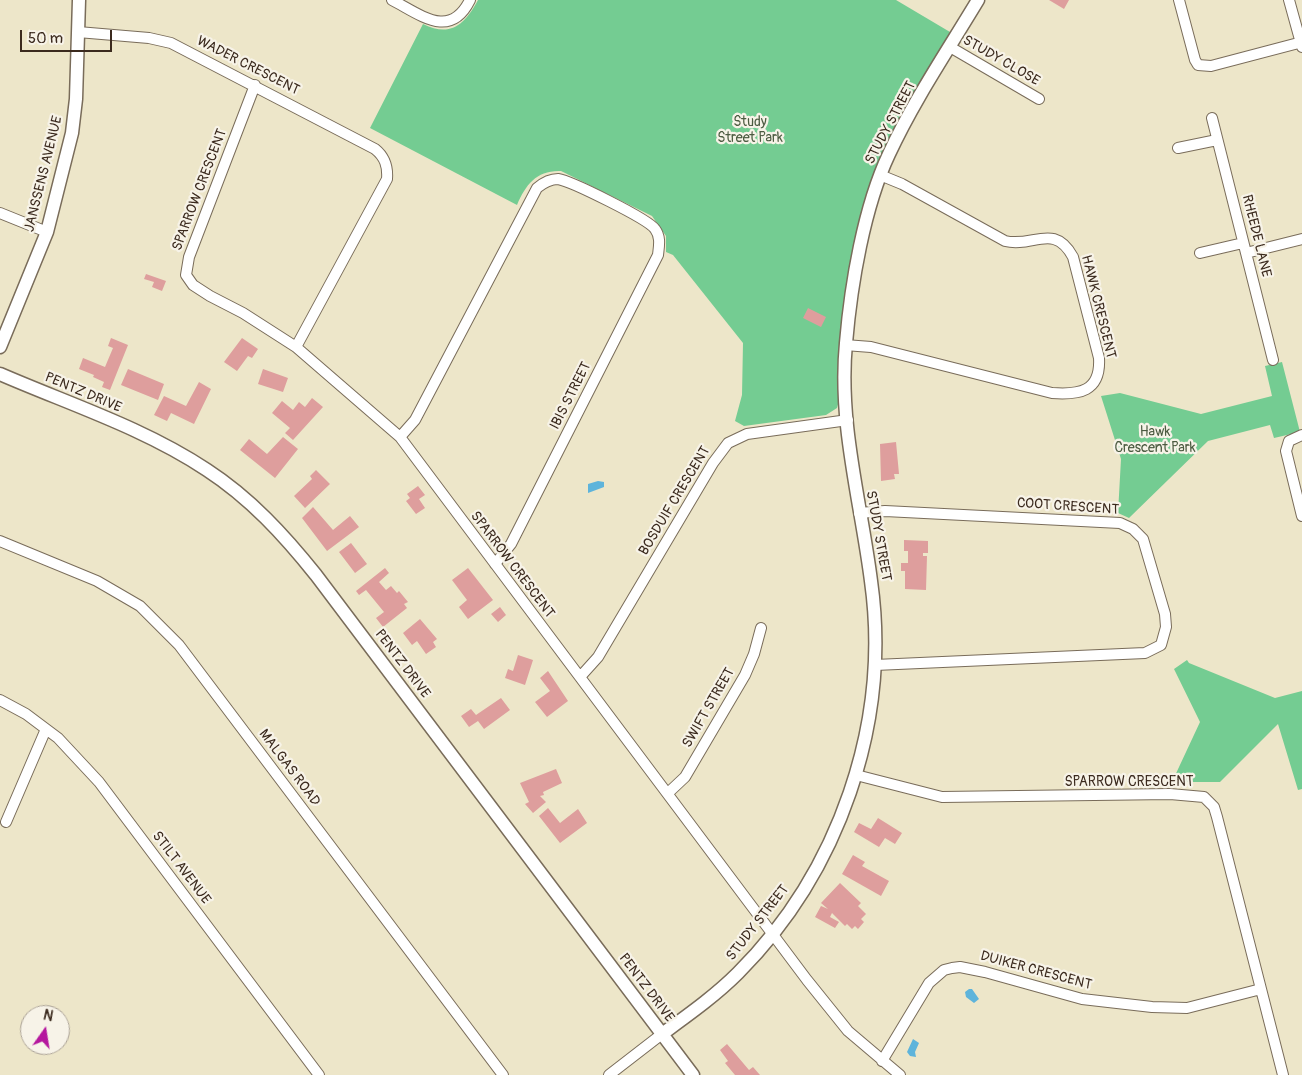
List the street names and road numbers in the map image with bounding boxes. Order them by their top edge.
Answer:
street label: STUDY CLOSE [960,32,1042,90]
street label: WADER CRESCENT [194,33,302,99]
street label: STUDY STREET [862,79,920,167]
street label: JANSSENS AVENUE [21,114,67,234]
street label: SPARROW CRESCENT [169,127,231,253]
street label: RHEEDE LANE [1238,193,1274,279]
street label: HAWK CRESCENT [1077,253,1119,361]
street label: IBIS STREET [547,359,595,433]
street label: PENTZ DRIVE [42,369,124,417]
street label: BOSDUIF CRESCENT [636,444,714,558]
street label: STUDY STREET [862,489,894,583]
street label: COOT CRESCENT [1016,495,1120,519]
street label: SPARROW CRESCENT [466,508,558,622]
street label: PENTZ DRIVE [371,626,433,702]
street label: SWIFT STREET [679,665,739,751]
street label: MALGAS ROAD [255,726,323,810]
street label: SPARROW CRESCENT [1064,774,1194,790]
street label: STILT AVENUE [148,828,214,908]
street label: STUDY STREET [723,882,793,964]
street label: DUIKER CRESCENT [979,948,1093,994]
street label: PENTZ DRIVE [615,950,677,1026]

